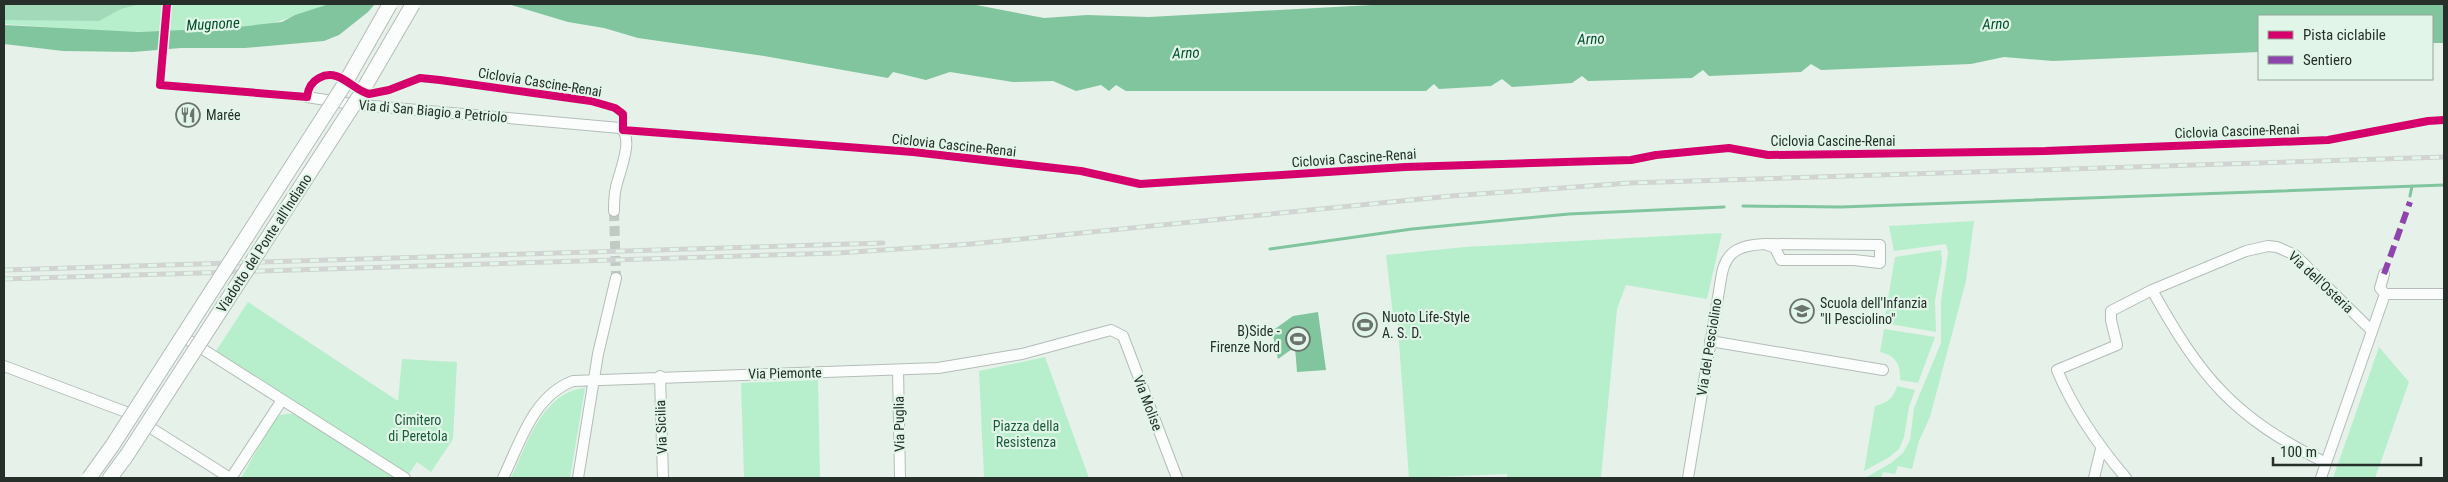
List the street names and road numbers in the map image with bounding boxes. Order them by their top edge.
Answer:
street label: Ciclovia Cascine-Renai [477,64,603,100]
street label: Via di San Biagio a Petriolo [358,97,508,125]
street label: Ciclovia Cascine-Renai [2174,121,2300,141]
street label: Ciclovia Cascine-Renai [891,131,1017,159]
street label: Ciclovia Cascine-Renai [1770,133,1896,149]
street label: Ciclovia Cascine-Renai [1291,146,1417,170]
street label: Viadotto del Ponte all'Indiano [213,171,315,315]
street label: Via dell'Osteria [2285,248,2357,316]
street label: Via del Pesciolino [1693,297,1725,397]
street label: Via Piemonte [748,364,822,382]
street label: Via Molise [1130,373,1166,433]
street label: Via Puglia [891,396,907,452]
street label: Via Sicilia [652,400,670,454]

